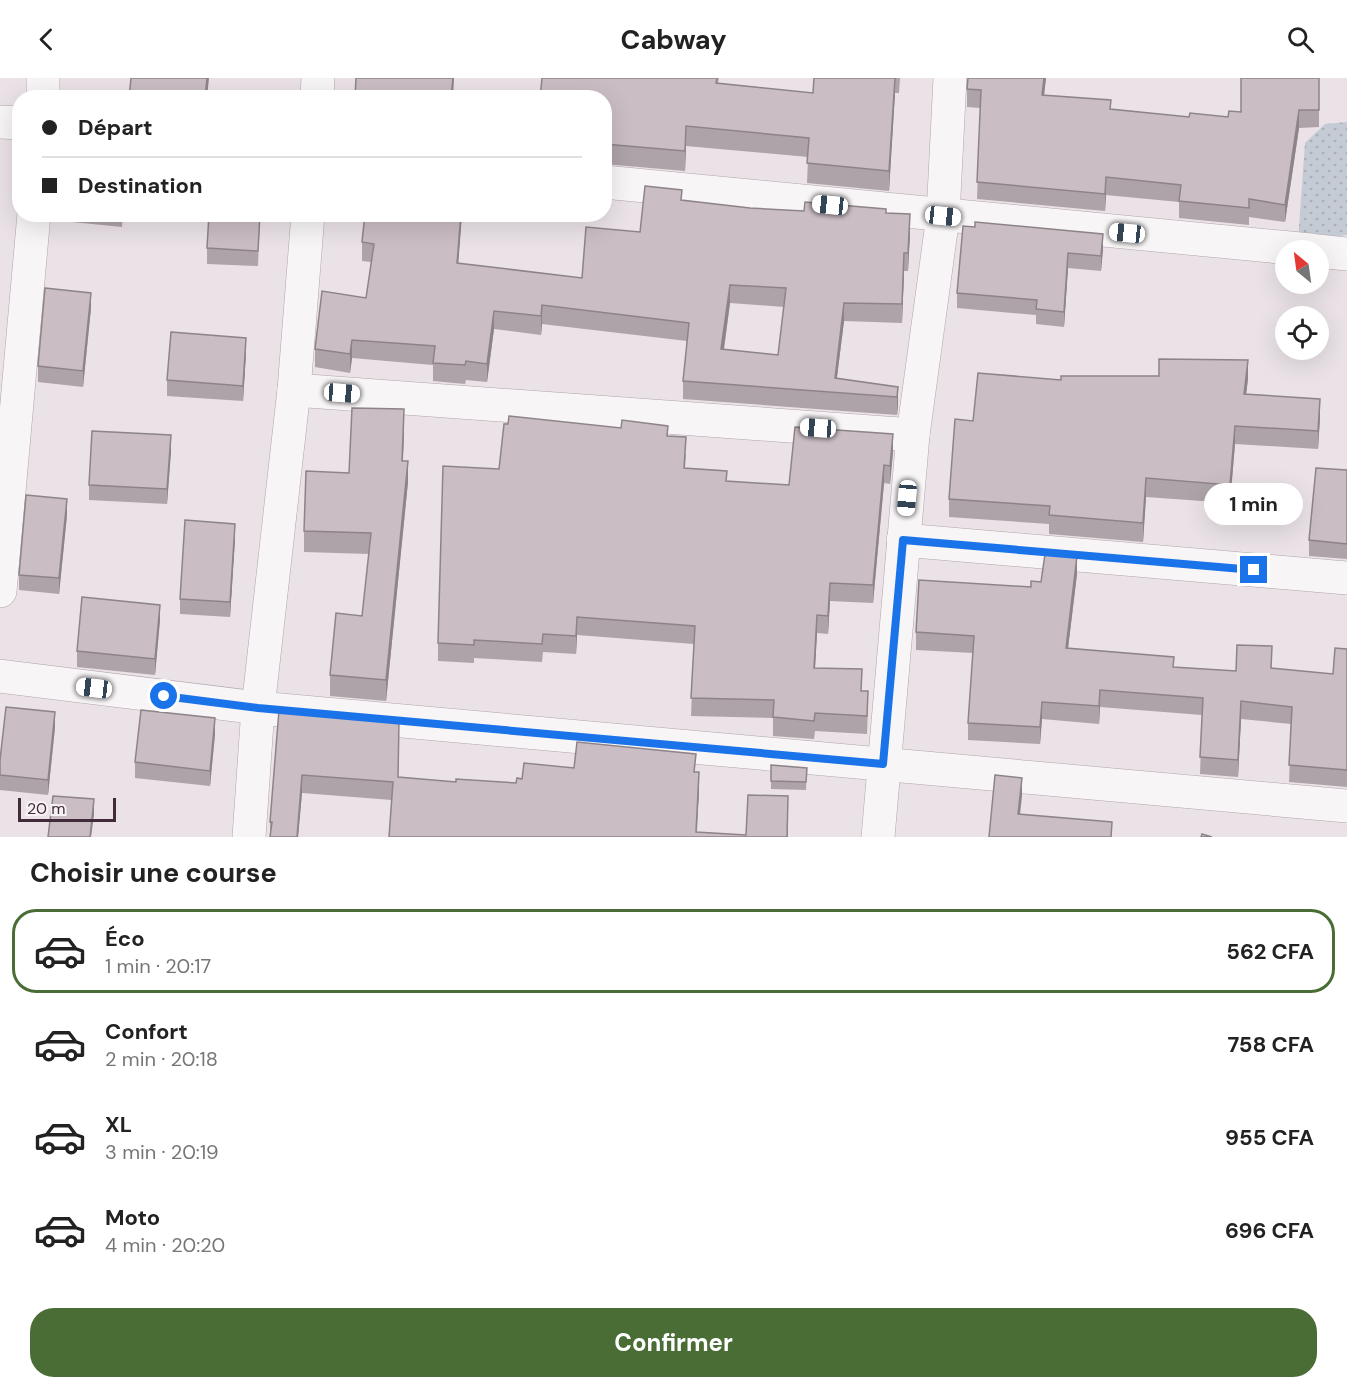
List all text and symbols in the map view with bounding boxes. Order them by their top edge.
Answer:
text: Cabway [620,22,727,57]
icon: back [30,23,63,56]
icon: search [1284,23,1317,56]
text: Départ [78,113,153,142]
text: Destination [78,171,203,200]
car [811,194,849,216]
car [924,205,962,227]
car [1108,222,1146,244]
north arrow [1275,240,1329,294]
map controls [1275,240,1329,360]
button: locate [1275,306,1329,360]
car [323,383,361,403]
car [799,418,837,438]
car [896,479,918,517]
callout: 1 min [1204,483,1304,525]
text: 1 min [1229,491,1278,517]
route end [1240,556,1267,583]
car [75,677,113,699]
route start [150,682,177,709]
scale bar [18,795,116,822]
text: 20 m [27,798,66,819]
text: Choisir une course [30,855,277,890]
icon: car [33,924,87,978]
text: Éco [105,924,145,953]
text: 562 CFA [1226,937,1314,966]
text: 1 min · 20:17 [105,953,211,979]
icon: car [33,1017,87,1071]
text: Confort [105,1017,188,1046]
text: 758 CFA [1228,1030,1314,1059]
text: 2 min · 20:18 [105,1046,218,1072]
icon: car [33,1110,87,1164]
text: XL [105,1110,132,1139]
text: 955 CFA [1225,1123,1314,1152]
text: 3 min · 20:19 [105,1139,219,1165]
icon: car [33,1203,87,1257]
text: Moto [105,1203,160,1232]
text: 696 CFA [1225,1216,1314,1245]
text: 4 min · 20:20 [105,1232,225,1258]
button: Confirmer [30,1308,1317,1377]

